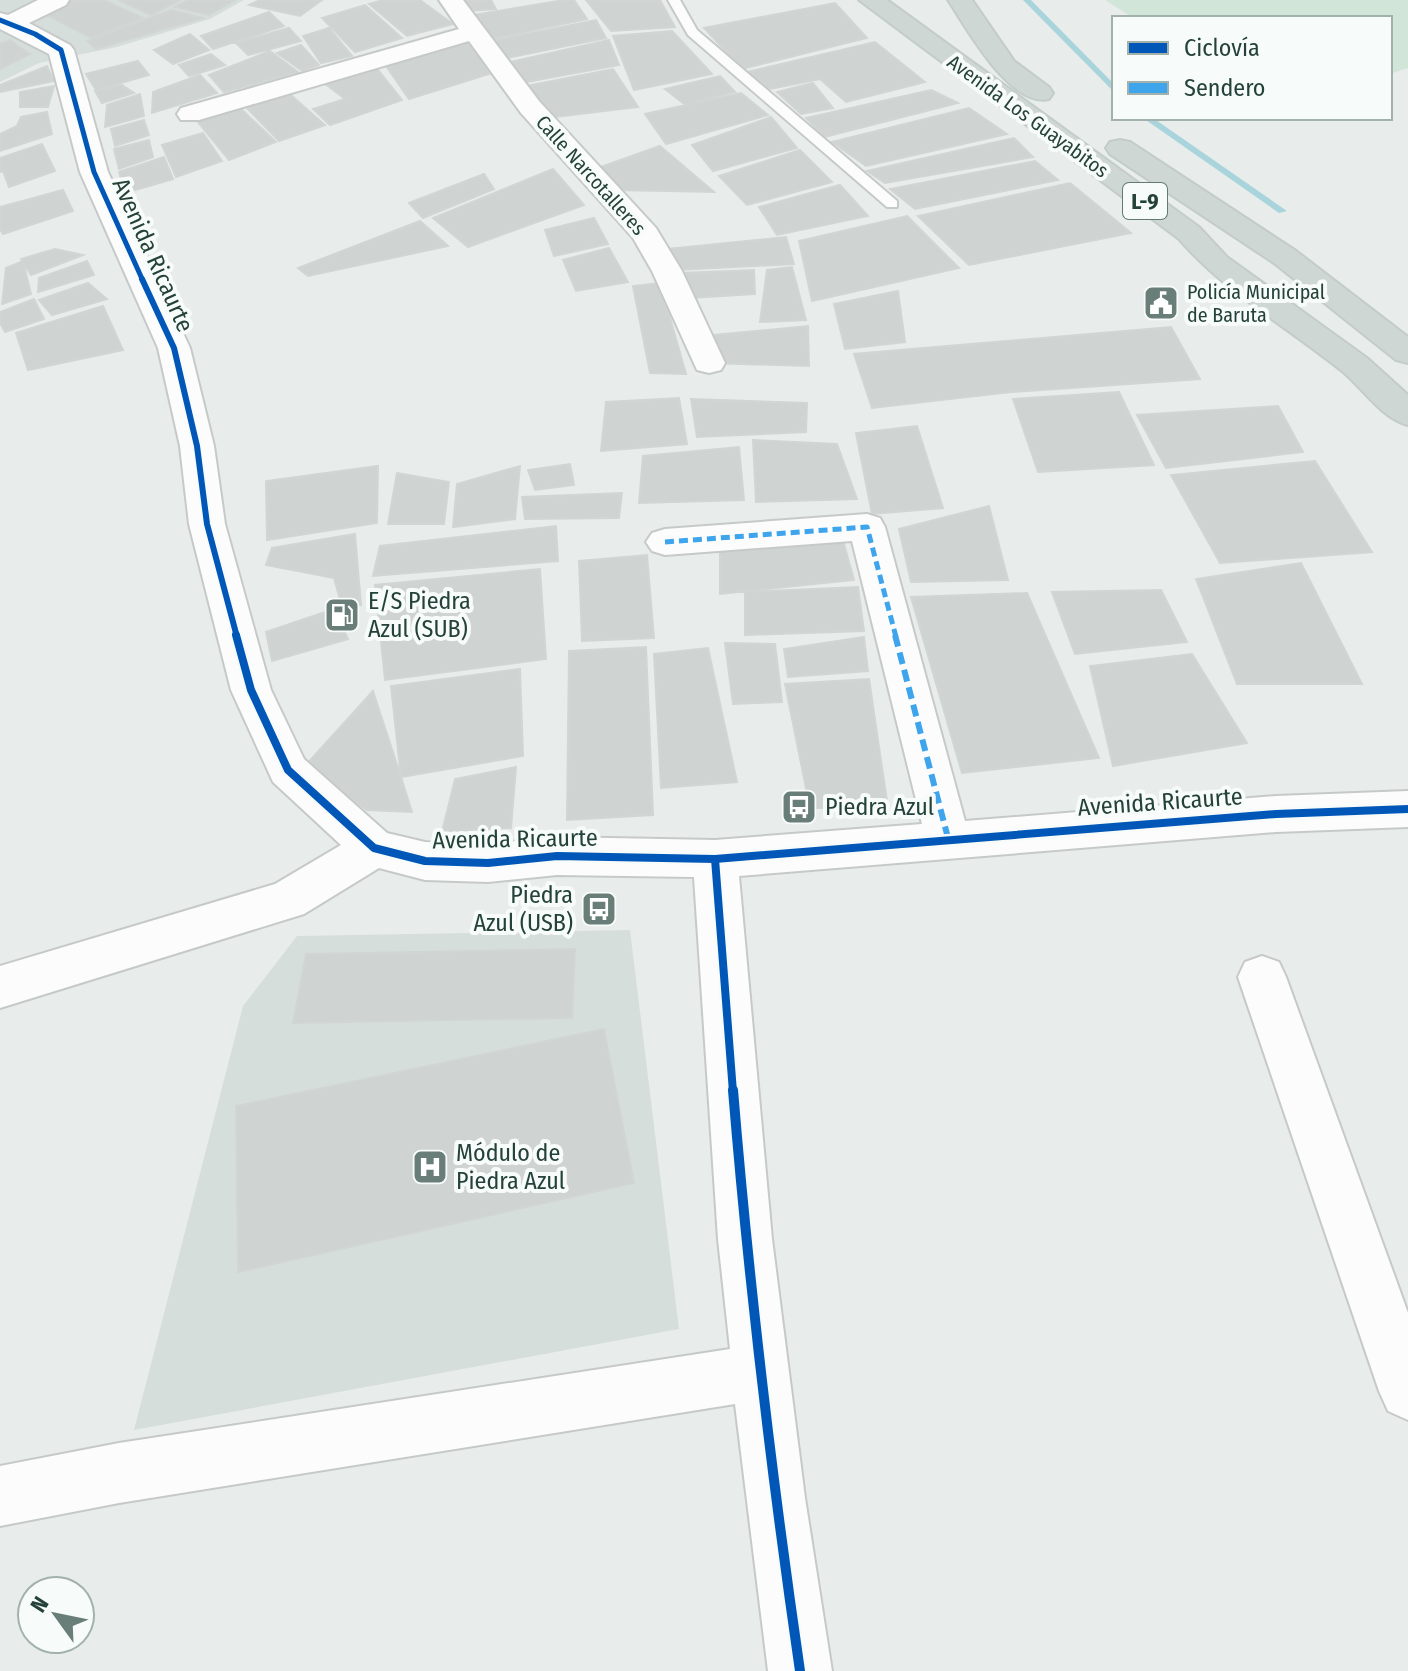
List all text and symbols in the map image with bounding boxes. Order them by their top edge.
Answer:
legend [1112,16,1392,120]
text: Ciclovía [1184,34,1260,62]
street label: Avenida Los Guayabitos [943,50,1113,182]
text: Sendero [1184,74,1265,102]
street label: Calle Narcotalleres [531,110,651,240]
street label: Avenida Ricaurte [107,174,199,336]
road number: L-9 [1123,183,1167,219]
place label: Policía Municipal de Baruta [1187,280,1325,327]
public building icon: Policía Municipal de Baruta [1142,284,1180,322]
place label: E/S Piedra Azul (SUB) [368,587,471,643]
fuel station icon: E/S Piedra Azul (SUB) [323,596,361,634]
street label: Avenida Ricaurte [1077,782,1243,822]
bus stop icon: Piedra Azul [780,788,818,826]
place label: Piedra Azul [825,793,934,821]
street label: Avenida Ricaurte [432,824,598,854]
place label: Piedra Azul (USB) [473,881,573,937]
bus stop icon: Piedra Azul (USB) [580,890,618,928]
place label: Módulo de Piedra Azul [456,1139,565,1195]
hospital icon: Módulo de Piedra Azul [411,1148,449,1186]
north arrow [16,1575,96,1655]
text: N [25,1591,55,1617]

